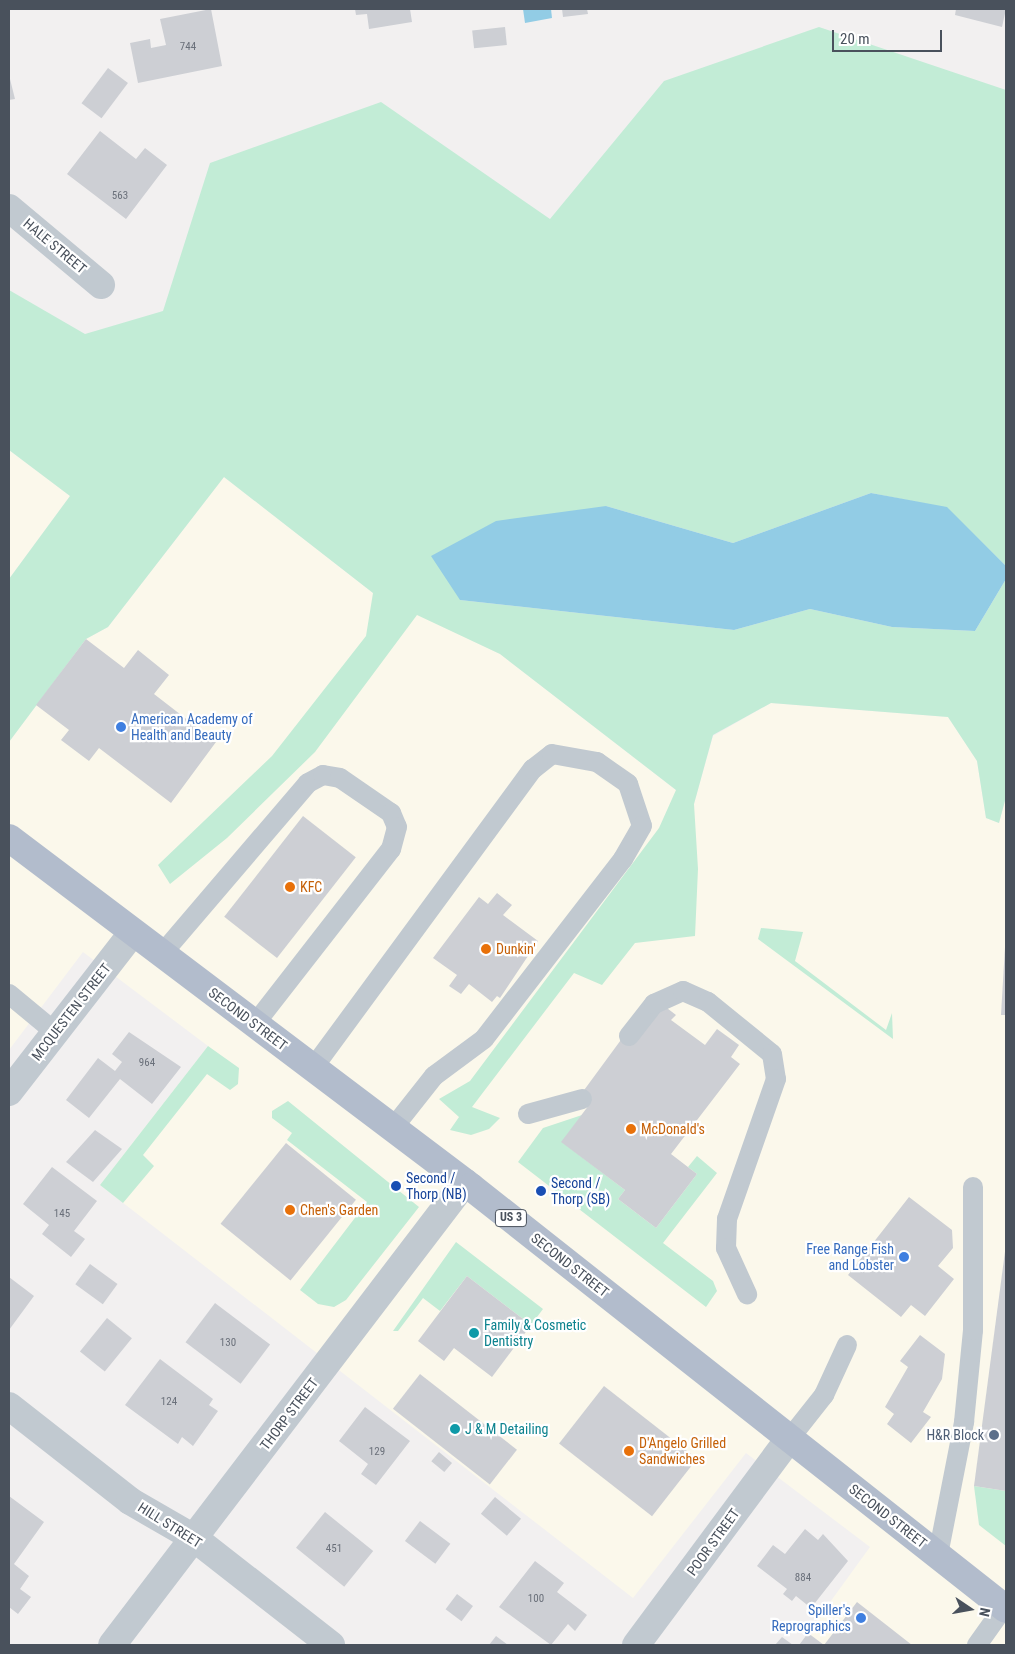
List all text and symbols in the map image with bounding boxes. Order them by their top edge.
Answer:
scale bar [835,20,945,52]
text: 20 m [840,30,870,48]
house number: 744 [180,40,196,54]
house number: 563 [112,189,128,203]
street label: HALE STREET [20,215,90,277]
place label: American Academy of Health and Beauty [131,711,253,744]
marker: American Academy of Health and Beauty [115,721,127,733]
place label: KFC [300,879,322,895]
marker: KFC [284,881,296,893]
place label: Dunkin' [496,941,536,957]
marker: Dunkin' [480,943,492,955]
street label: MCQUESTEN STREET [28,960,114,1064]
street label: SECOND STREET [206,984,290,1054]
house number: 964 [139,1056,155,1070]
place label: McDonald's [641,1121,705,1137]
marker: McDonald's [625,1123,637,1135]
place label: Second / Thorp (NB) [406,1170,467,1202]
place label: Second / Thorp (SB) [551,1175,610,1208]
marker: Second / Thorp (NB) [390,1180,402,1192]
marker: Second / Thorp (SB) [535,1185,547,1197]
place label: Chen's Garden [300,1202,378,1218]
marker: Chen's Garden [284,1204,296,1216]
house number: 145 [54,1207,70,1221]
road number: US 3 [495,1208,527,1228]
street label: SECOND STREET [528,1230,612,1300]
place label: Free Range Fish and Lobster [806,1241,894,1274]
marker: Free Range Fish and Lobster [898,1251,910,1263]
place label: Family & Cosmetic Dentistry [484,1317,586,1350]
marker: Family & Cosmetic Dentistry [468,1327,480,1339]
house number: 130 [220,1336,236,1350]
street label: THORP STREET [256,1375,322,1453]
house number: 124 [161,1395,177,1409]
place label: J & M Detailing [465,1421,548,1437]
marker: J & M Detailing [449,1423,461,1435]
place label: H&R Block [926,1427,984,1443]
marker: H&R Block [988,1429,1000,1441]
place label: D'Angelo Grilled Sandwiches [639,1435,726,1468]
house number: 129 [369,1445,385,1459]
marker: D'Angelo Grilled Sandwiches [623,1445,635,1457]
street label: SECOND STREET [846,1481,930,1551]
street label: HILL STREET [135,1499,205,1551]
street label: POOR STREET [683,1505,743,1579]
house number: 451 [326,1542,342,1556]
house number: 884 [795,1571,811,1585]
north arrow [945,1584,995,1634]
house number: 100 [528,1592,544,1606]
place label: Spiller's Reprographics [772,1602,851,1634]
text: N [976,1606,993,1618]
marker: Spiller's Reprographics [855,1612,867,1624]

